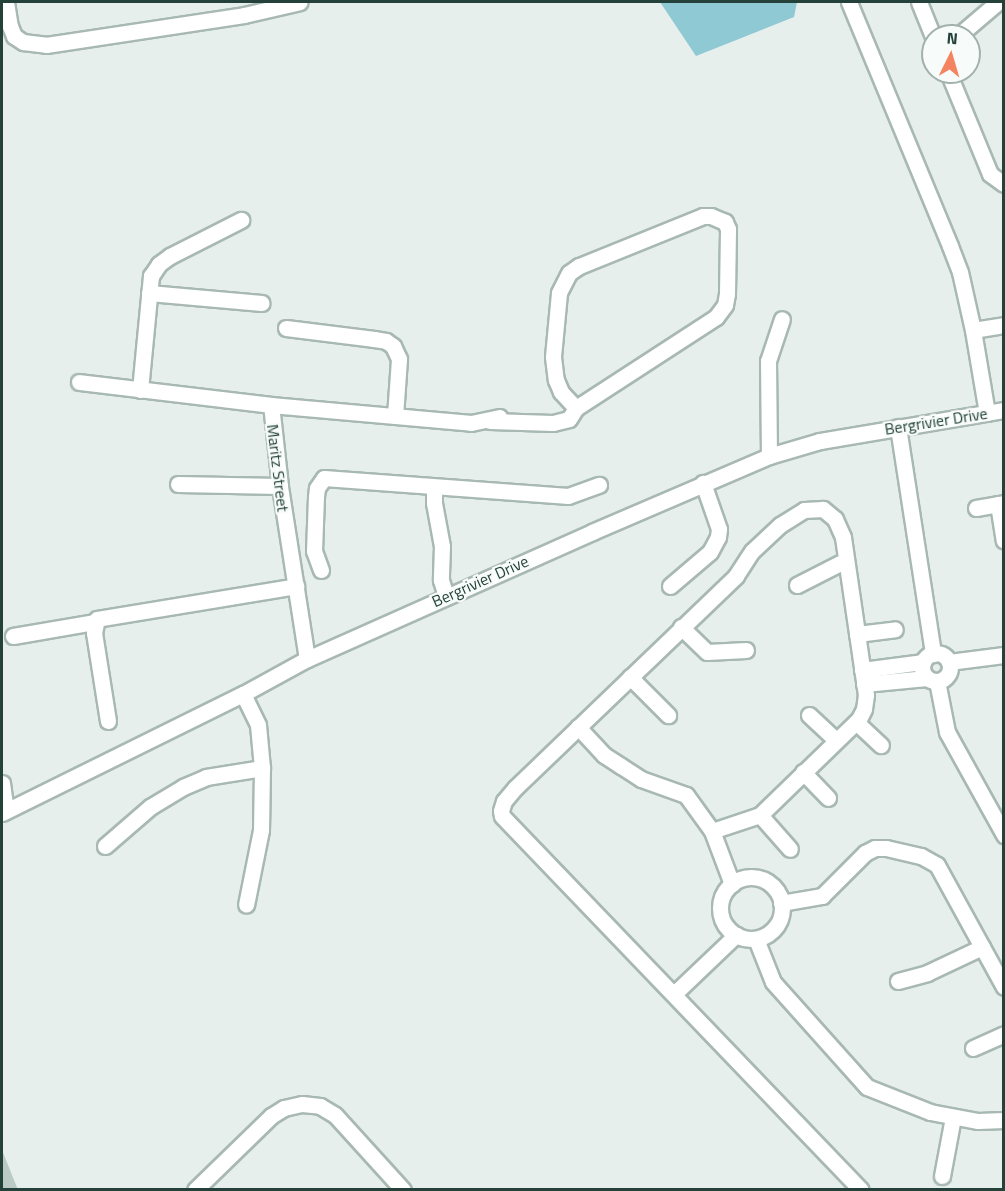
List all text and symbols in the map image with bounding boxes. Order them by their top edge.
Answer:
north arrow [921,24,981,84]
text: N [946,26,959,50]
street label: Bergrivier Drive [883,403,989,439]
street label: Maritz Street [263,423,293,513]
street label: Bergrivier Drive [429,551,531,611]

